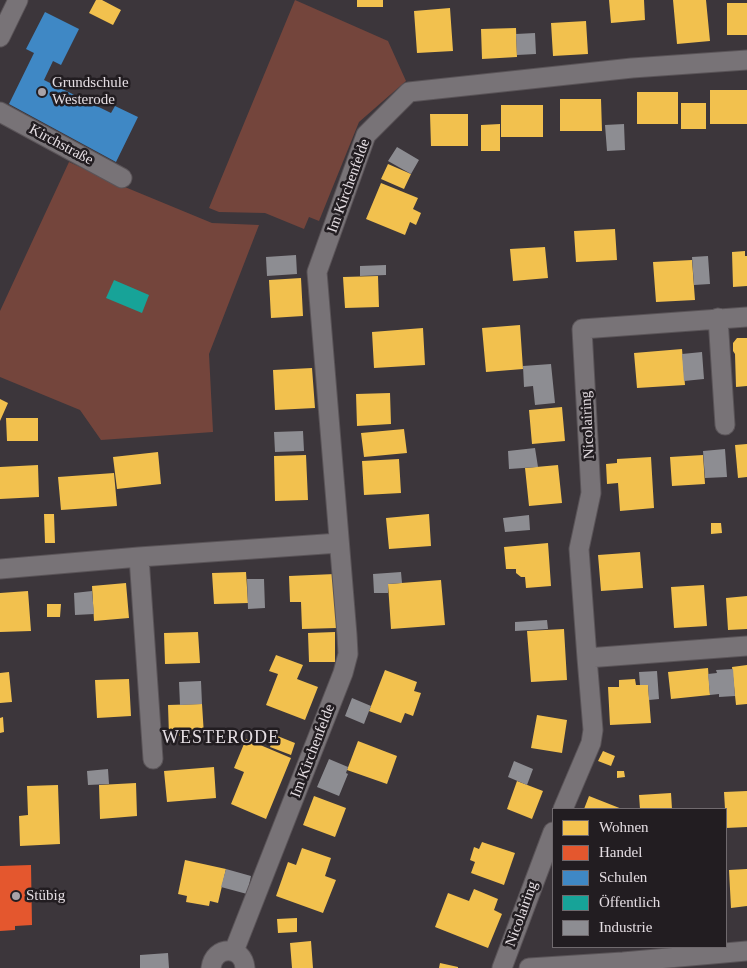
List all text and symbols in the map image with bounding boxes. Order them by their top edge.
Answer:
place label: Grundschule Westerode [52,74,129,109]
marker: Grundschule Westerode [36,86,48,98]
street label: Kirchstraße [26,121,96,169]
street label: Im Kirchenfelde [324,137,374,235]
street label: Nicolairing [577,390,599,460]
street label: Im Kirchenfelde [287,702,339,800]
district label: WESTERODE [161,727,281,749]
legend [552,808,727,948]
text: Wohnen [599,819,649,835]
text: Handel [599,844,642,860]
text: Schulen [599,869,647,885]
street label: Nicolairing [502,879,542,949]
place label: Stübig [26,887,65,905]
marker: Stübig [10,890,22,902]
text: Öffentlich [599,894,660,910]
text: Industrie [599,919,652,935]

